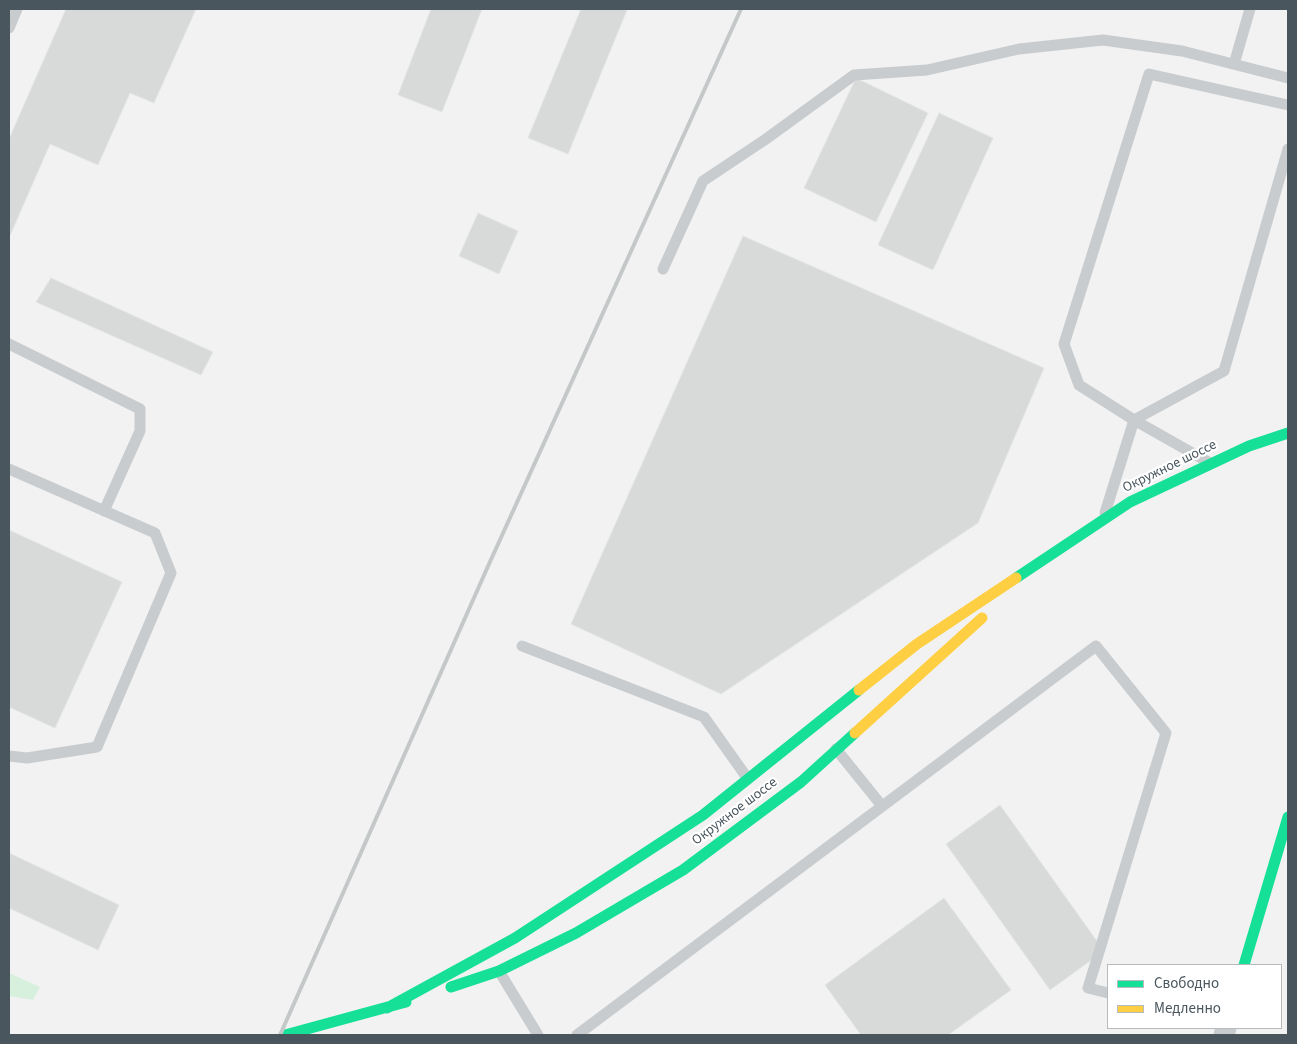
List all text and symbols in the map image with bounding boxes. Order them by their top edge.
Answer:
street label: Окружное шоссе [1120,437,1220,497]
street label: Окружное шоссе [689,774,781,850]
legend [1107,964,1282,1029]
text: Свободно [1154,973,1219,994]
text: Медленно [1154,998,1221,1019]

